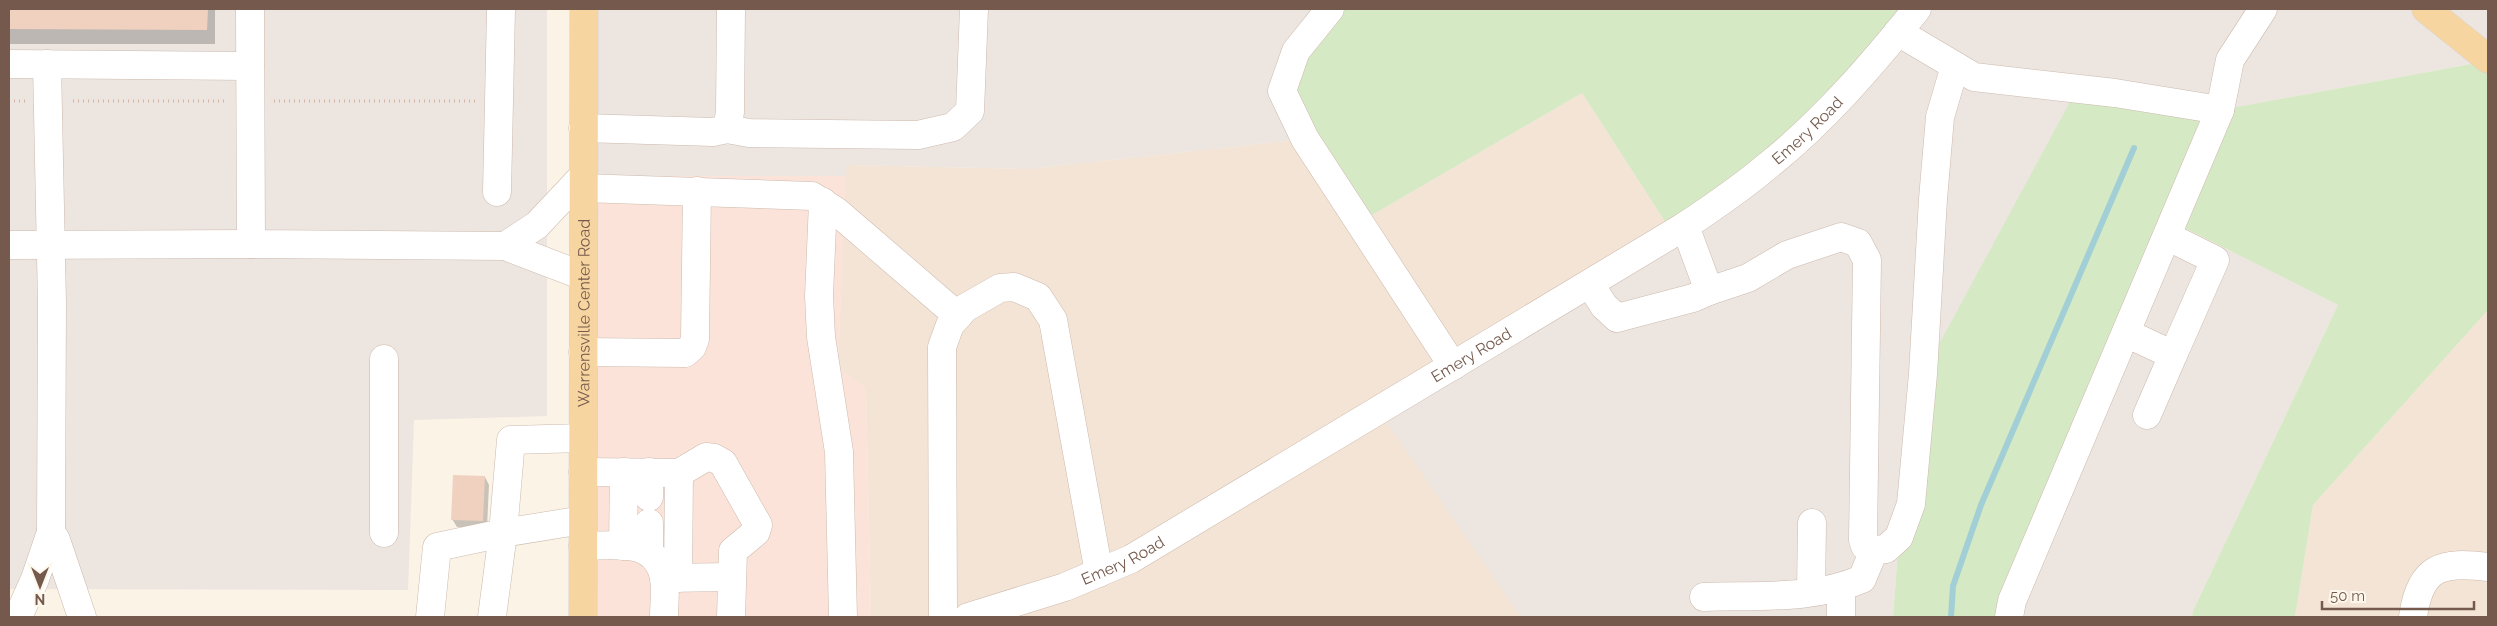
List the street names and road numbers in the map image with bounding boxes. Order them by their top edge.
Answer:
street label: Emery Road [1768,93,1847,168]
street label: Warrensville Center Road [574,219,594,407]
street label: Emery Road [1428,324,1515,386]
street label: Emery Road [1078,532,1168,589]

